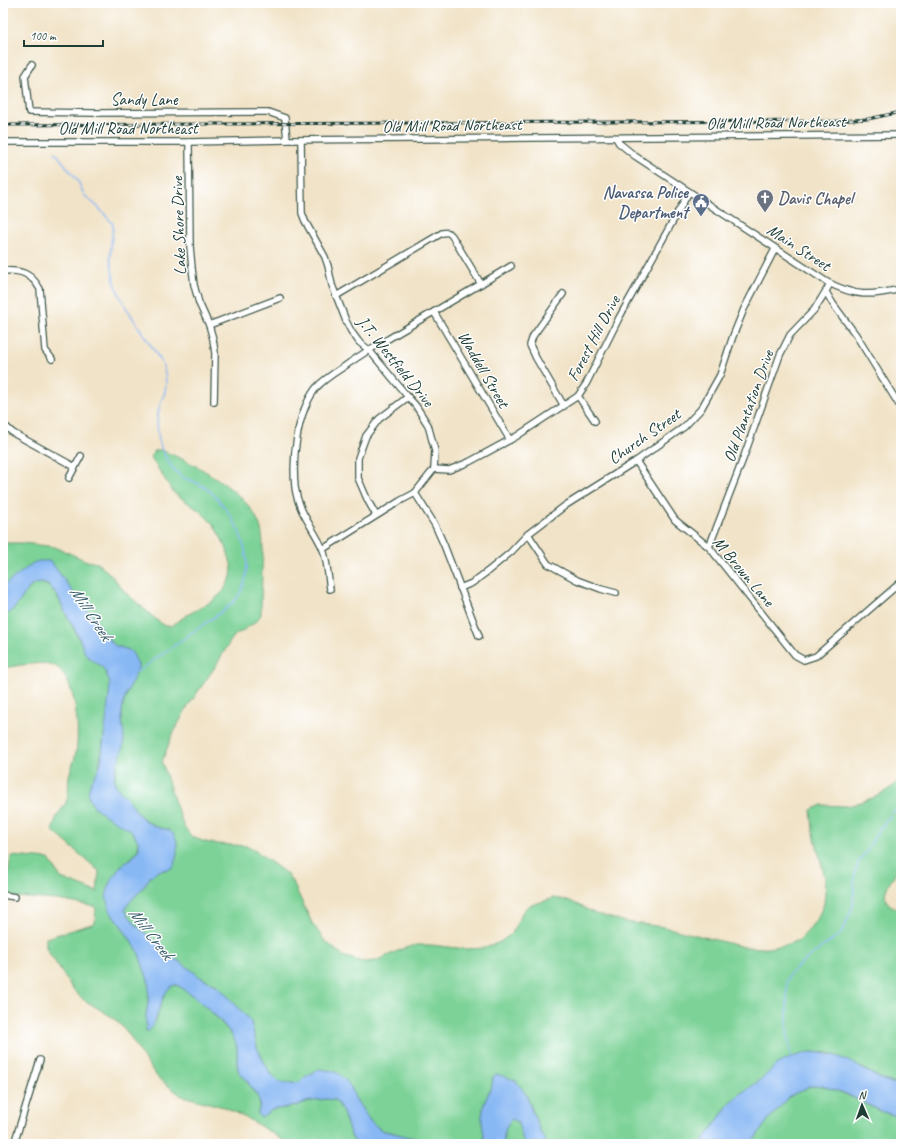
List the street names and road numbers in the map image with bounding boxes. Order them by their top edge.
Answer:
street label: Sandy Lane [111,89,179,110]
street label: Old Mill Road Northeast [706,111,848,134]
street label: Old Mill Road Northeast [382,114,524,137]
street label: Old Mill Road Northeast [58,118,200,139]
street label: Lake Shore Drive [166,175,191,276]
street label: Main Street [763,219,836,277]
street label: Forest Hill Drive [562,291,625,384]
street label: J.T. Westfield Drive [352,311,439,412]
street label: Waddell Street [453,327,515,413]
street label: Old Plantation Drive [718,346,779,465]
street label: Church Street [604,403,686,469]
street label: M Brown Lane [708,532,780,612]

